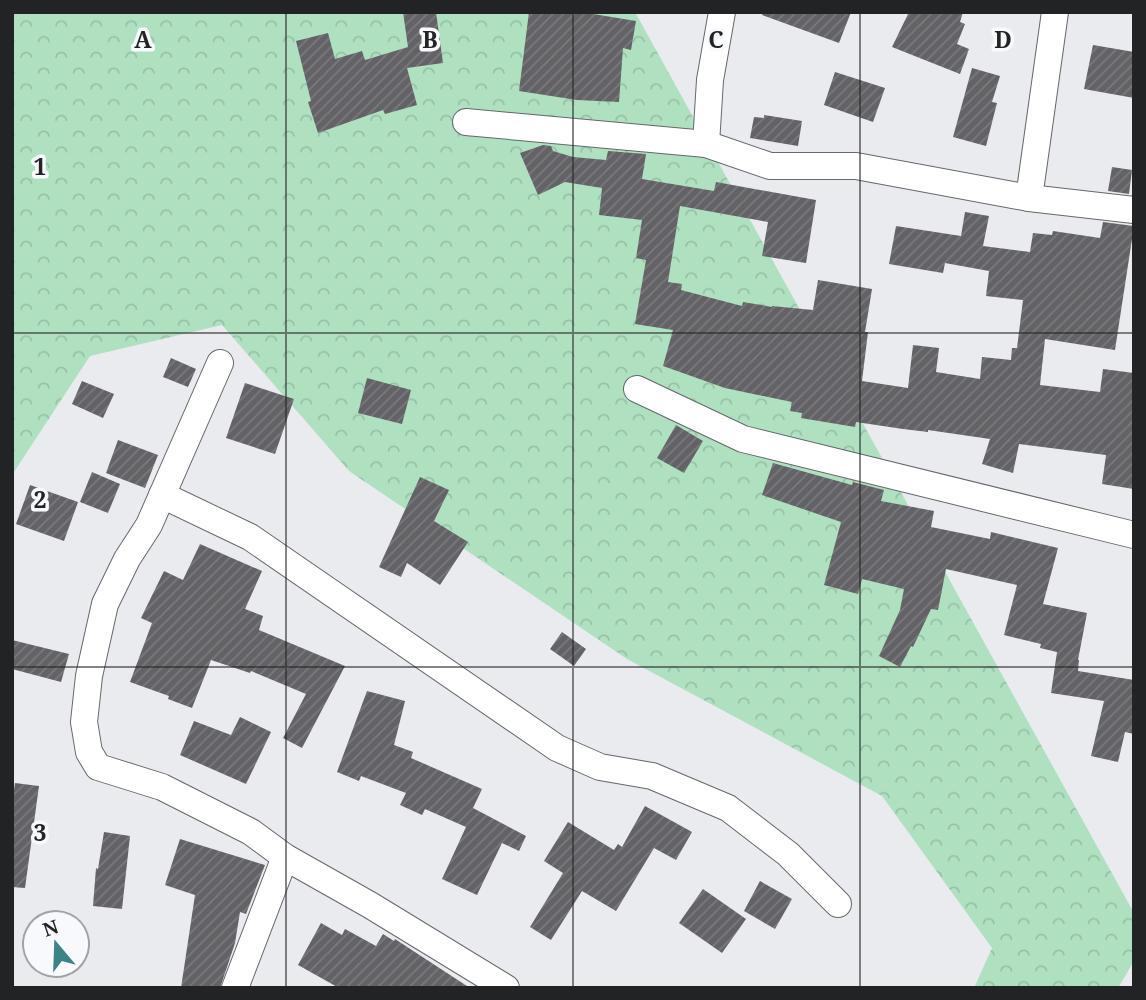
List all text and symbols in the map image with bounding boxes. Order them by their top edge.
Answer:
text: A [134,23,152,55]
text: B [422,23,438,55]
text: C [708,23,724,55]
text: D [994,23,1012,55]
text: 1 [34,150,47,182]
text: 2 [34,483,47,515]
text: 3 [34,816,47,848]
north arrow [21,909,91,979]
text: N [39,913,62,943]

